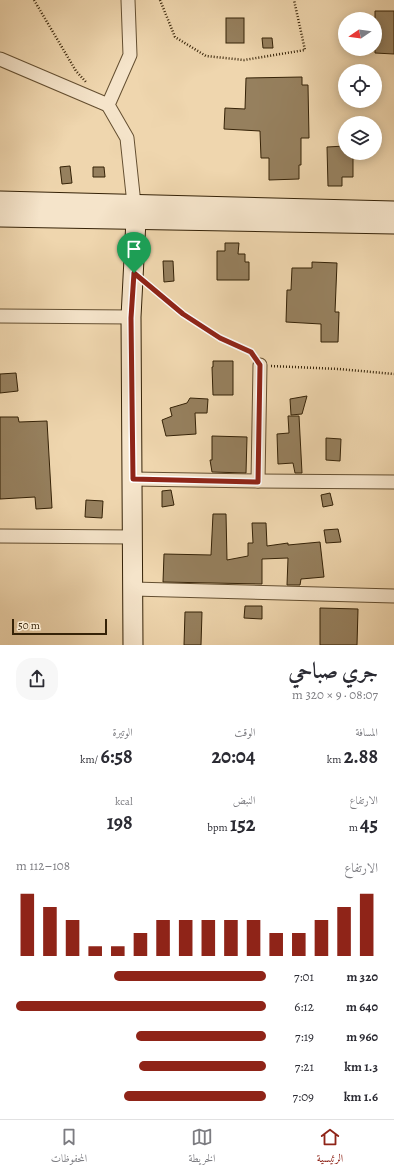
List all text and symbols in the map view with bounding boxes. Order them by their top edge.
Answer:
north arrow [338,12,382,56]
map controls [338,12,382,160]
button: locate [338,64,382,108]
button: layers [338,116,382,160]
pin [117,232,151,273]
icon: arrive [123,238,145,260]
scale bar [12,617,107,636]
text: 50 m [18,618,40,633]
text: جري صباحي [288,656,378,686]
button: share [16,658,58,700]
text: 08:07 · 9 × 320 m [292,686,378,703]
text: الوتيرة [112,725,133,740]
text: الوقت [234,725,255,740]
text: المسافة [356,725,378,740]
text: 6:58 [100,743,133,770]
text: 20:04 [211,743,255,770]
text: 2.88 [344,743,378,770]
text: /km [80,752,100,767]
text: km [327,752,344,767]
text: النبض [233,793,255,808]
text: الارتفاع [349,793,378,808]
text: kcal [115,794,133,809]
text: 198 [107,809,133,836]
text: 152 [230,811,255,838]
text: 45 [360,811,378,838]
text: bpm [207,820,230,835]
text: m [349,820,360,835]
text: 108–112 m [16,857,70,874]
text: الارتفاع [344,859,378,876]
text: 7:01 [294,968,314,985]
text: 320 m [346,968,378,985]
text: 6:12 [294,998,314,1015]
text: 640 m [346,998,378,1015]
text: 7:19 [295,1028,314,1045]
text: 960 m [346,1028,378,1045]
text: 7:21 [295,1058,314,1075]
text: 1.3 km [344,1058,378,1075]
text: 7:09 [293,1088,314,1105]
text: 1.6 km [344,1088,378,1105]
tab: المحفوظات [51,1126,87,1169]
tab: الخريطة [189,1126,215,1169]
tab: الرئيسية [317,1126,343,1169]

